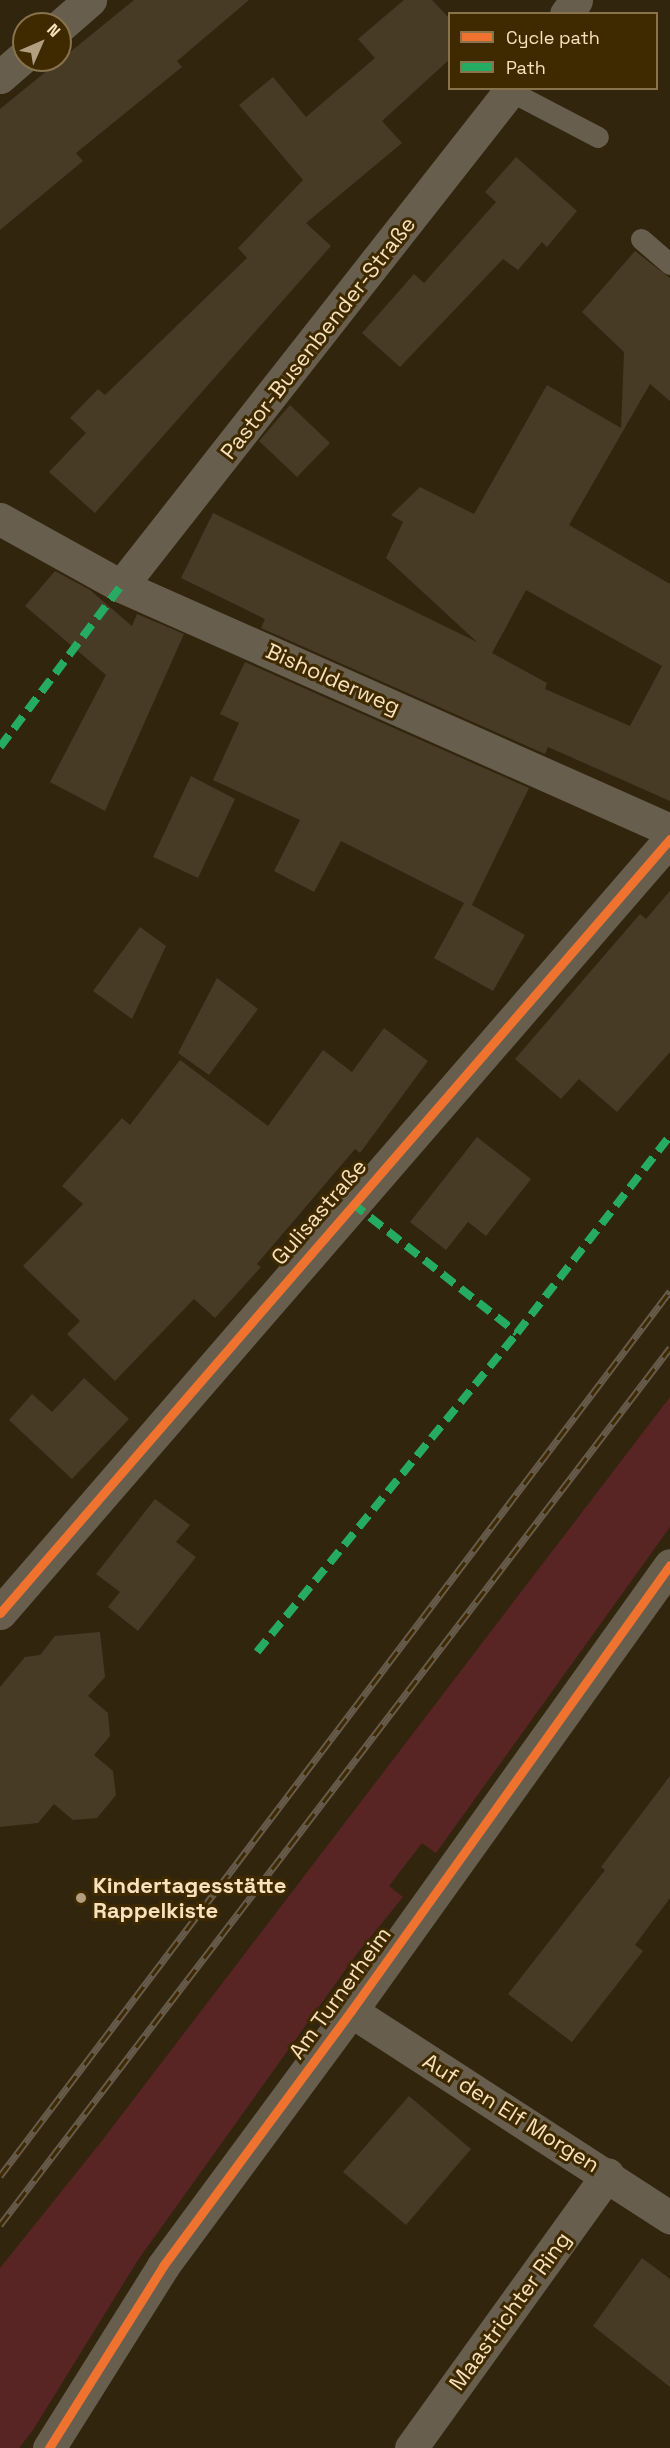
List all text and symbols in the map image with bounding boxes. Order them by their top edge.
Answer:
north arrow [12,12,72,72]
legend [448,12,658,90]
text: N [42,19,65,42]
text: Cycle path [506,26,600,49]
text: Path [506,56,546,79]
street label: Pastor-Busenbender-Straße [215,211,421,465]
street label: Bisholderweg [262,638,404,720]
street label: Gulisastraße [266,1154,372,1270]
place label: Kindertagesstätte Rappelkiste [93,1872,286,1924]
marker: Kindertagesstätte Rappelkiste [74,1891,88,1905]
street label: Am Turnerheim [283,1922,397,2064]
street label: Auf den Elf Morgen [418,2048,604,2178]
street label: Maastrichter Ring [444,2227,576,2395]

